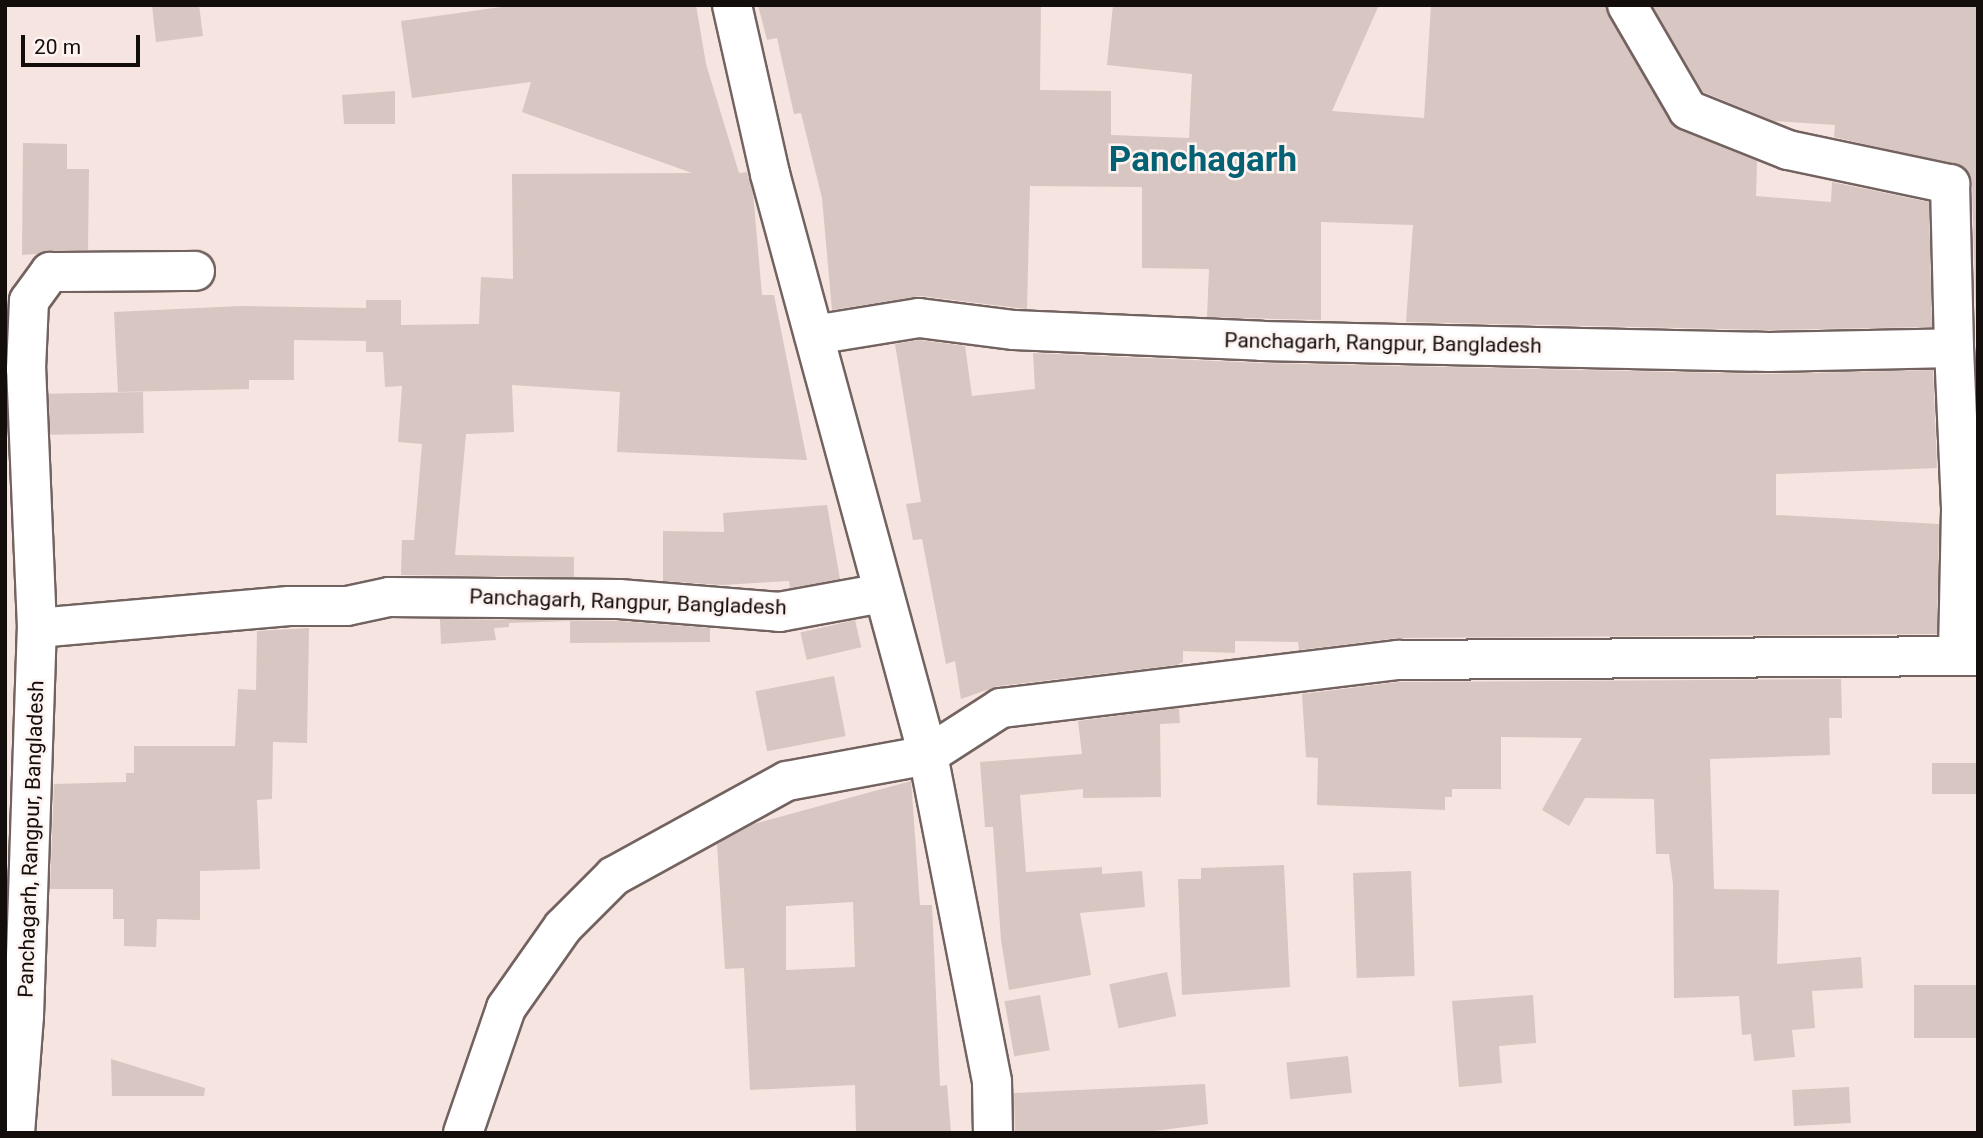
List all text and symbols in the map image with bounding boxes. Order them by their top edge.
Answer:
scale bar [24,21,144,65]
text: 20 m [34,35,81,59]
district label: Panchagarh [1109,139,1297,181]
street label: Panchagarh, Rangpur, Bangladesh [1224,328,1542,358]
street label: Panchagarh, Rangpur, Bangladesh [469,584,787,620]
street label: Panchagarh, Rangpur, Bangladesh [13,680,49,998]

